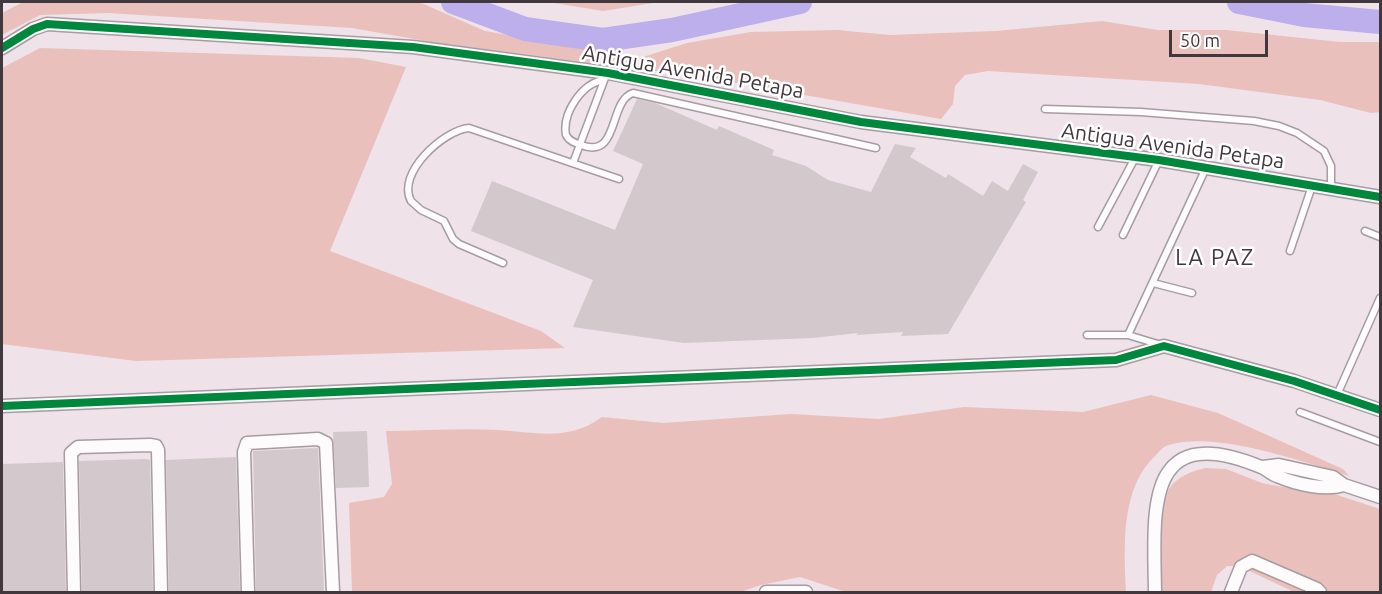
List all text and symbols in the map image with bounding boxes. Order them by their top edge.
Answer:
scale bar [1172,18,1271,56]
text: 50 m [1180,30,1220,50]
street label: Antigua Avenida Petapa [580,40,806,104]
street label: Antigua Avenida Petapa [1060,118,1286,174]
district label: LA PAZ [1175,245,1255,271]

